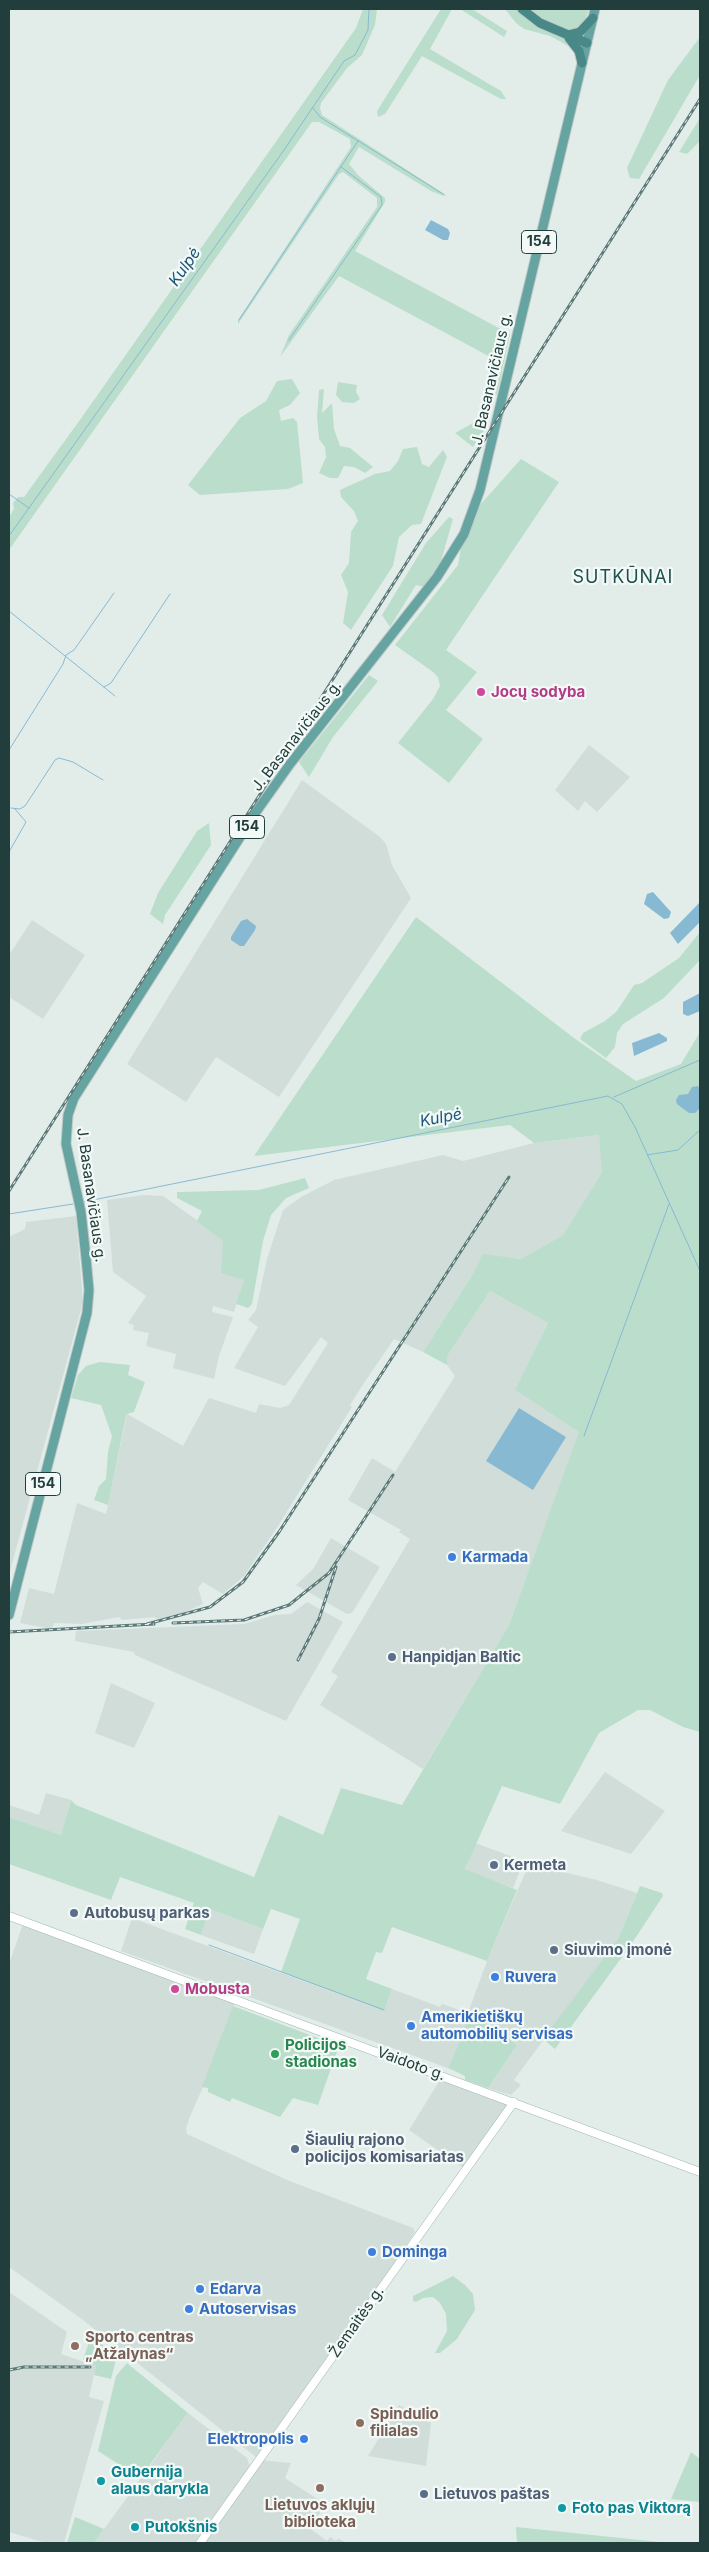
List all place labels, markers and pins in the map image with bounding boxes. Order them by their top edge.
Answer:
place label: Jocų sodyba [491,683,585,701]
marker: Jocų sodyba [475,686,487,698]
place label: Karmada [462,1548,528,1566]
marker: Karmada [446,1551,458,1563]
place label: Hanpidjan Baltic [402,1648,521,1666]
marker: Hanpidjan Baltic [386,1651,398,1663]
place label: Kermeta [504,1856,566,1874]
marker: Kermeta [488,1859,500,1871]
place label: Autobusų parkas [84,1904,210,1922]
marker: Autobusų parkas [68,1907,80,1919]
place label: Siuvimo įmonė [564,1941,672,1959]
marker: Siuvimo įmonė [548,1944,560,1956]
place label: Ruvera [505,1968,556,1986]
marker: Ruvera [489,1971,501,1983]
place label: Mobusta [185,1980,250,1998]
marker: Mobusta [169,1983,181,1995]
place label: Amerikietiškų automobilių servisas [421,2008,573,2043]
marker: Amerikietiškų automobilių servisas [405,2020,417,2032]
place label: Policijos stadionas [285,2036,357,2071]
marker: Policijos stadionas [269,2048,281,2060]
place label: Šiaulių rajono policijos komisariatas [305,2131,464,2166]
marker: Šiaulių rajono policijos komisariatas [289,2143,301,2155]
place label: Dominga [382,2243,447,2261]
marker: Dominga [366,2246,378,2258]
place label: Edarva [210,2280,261,2298]
marker: Edarva [194,2283,206,2295]
place label: Autoservisas [199,2300,296,2318]
marker: Autoservisas [183,2303,195,2315]
place label: Sporto centras „Atžalynas“ [85,2328,194,2363]
marker: Sporto centras „Atžalynas“ [69,2340,81,2352]
place label: Spindulio filialas [370,2405,439,2440]
marker: Spindulio filialas [354,2417,366,2429]
place label: Elektropolis [208,2430,294,2448]
marker: Elektropolis [298,2433,310,2445]
place label: Gubernija alaus darykla [111,2463,209,2498]
marker: Gubernija alaus darykla [95,2475,107,2487]
marker: Lietuvos aklųjų biblioteka [314,2482,326,2494]
place label: Lietuvos paštas [434,2485,550,2503]
marker: Lietuvos paštas [418,2488,430,2500]
place label: Lietuvos aklųjų biblioteka [265,2496,375,2531]
place label: Foto pas Viktorą [572,2499,691,2517]
marker: Foto pas Viktorą [556,2502,568,2514]
place label: Putokšnis [145,2518,218,2536]
marker: Putokšnis [129,2521,141,2533]

